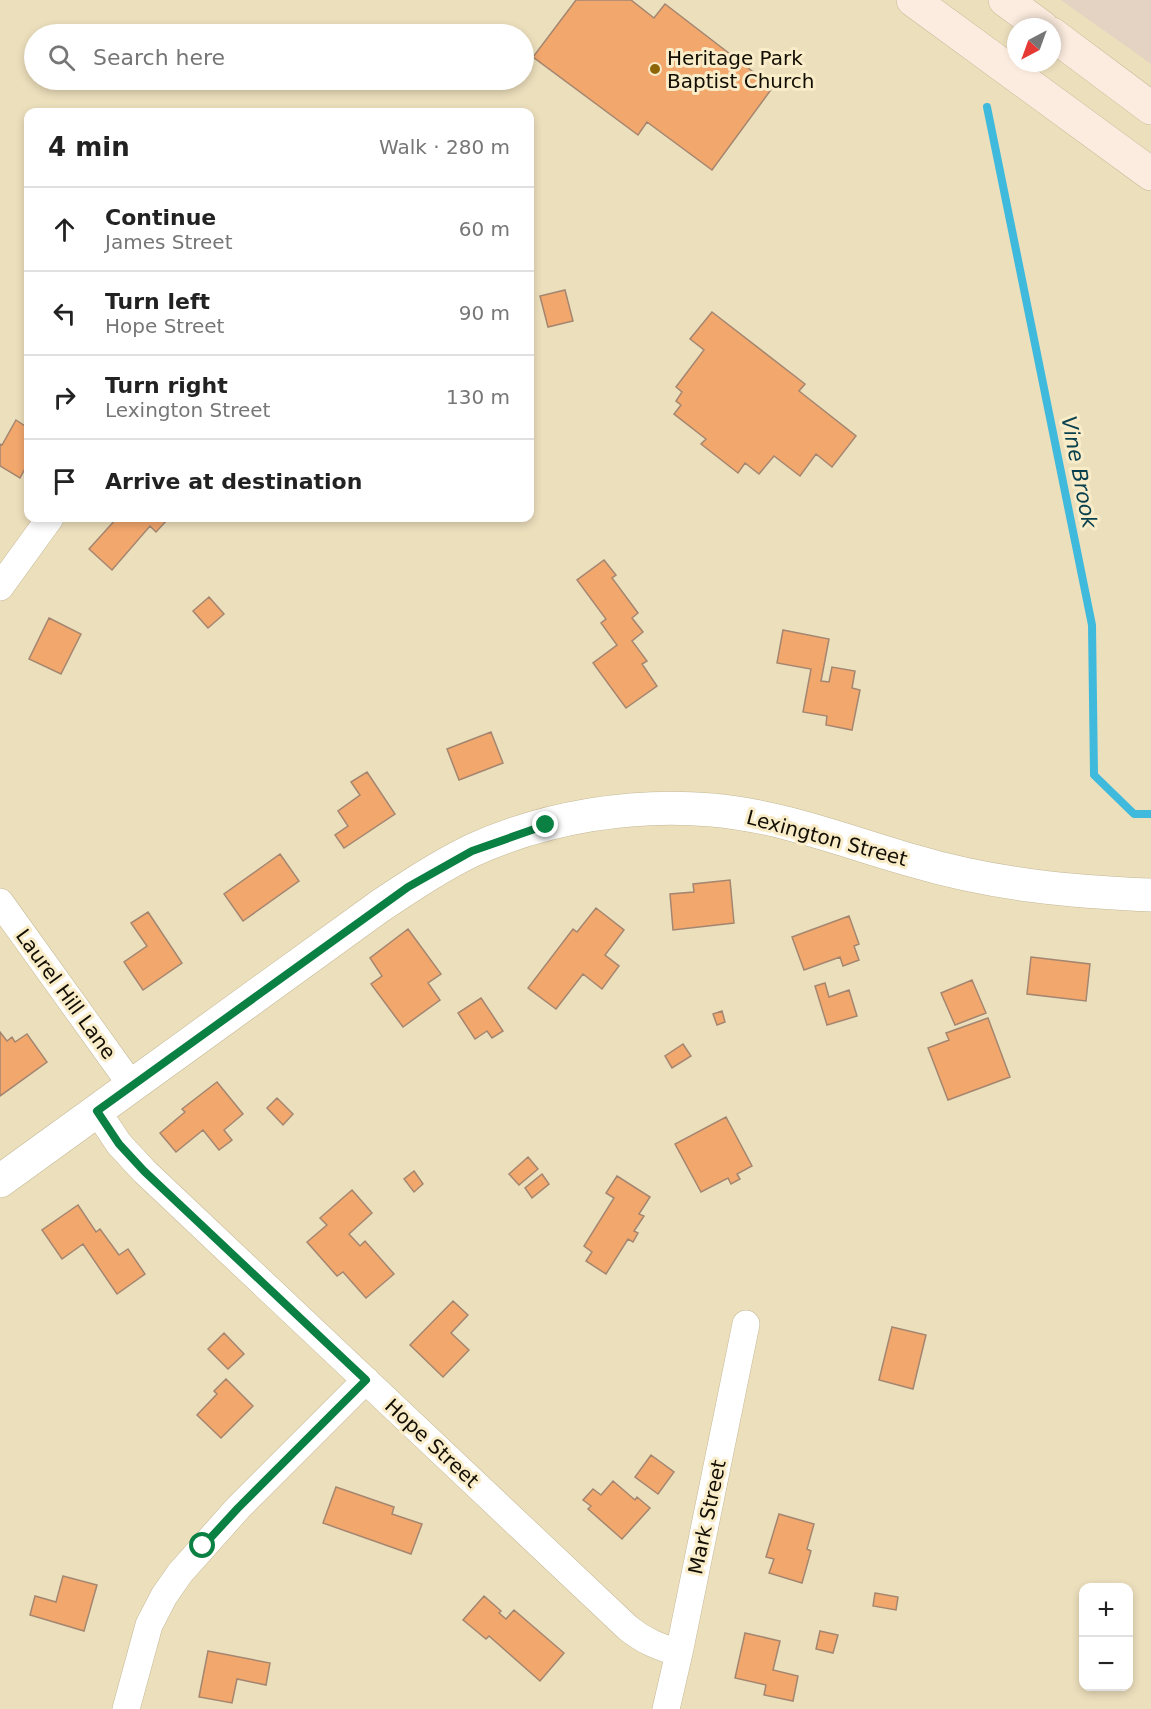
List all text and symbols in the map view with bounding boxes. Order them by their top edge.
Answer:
north arrow [1007,18,1061,72]
search box [24,24,534,90]
icon: search [45,41,78,74]
text: Search here [93,45,225,70]
place label: Heritage Park Baptist Church [667,46,814,93]
marker: Heritage Park Baptist Church [648,62,662,76]
text: 4 min [48,132,130,162]
text: Walk · 280 m [379,135,510,159]
text: Continue [105,205,216,230]
icon: ahead [48,213,81,246]
text: 60 m [459,217,510,241]
text: James Street [105,230,233,254]
text: Turn left [105,289,210,314]
icon: left [48,297,81,330]
text: 90 m [459,301,510,325]
text: Hope Street [105,314,224,338]
text: Turn right [105,373,228,398]
icon: right [48,381,81,414]
text: 130 m [446,385,510,409]
text: Lexington Street [105,398,270,422]
water label: Vine Brook [1056,414,1102,531]
icon: arrive [48,465,81,498]
text: Arrive at destination [105,469,362,494]
street label: Lexington Street [744,805,910,871]
route end [532,811,558,837]
street label: Laurel Hill Lane [11,924,121,1064]
street label: Hope Street [380,1394,484,1493]
street label: Mark Street [683,1457,731,1576]
route start [189,1532,215,1558]
map controls [1079,1583,1133,1691]
button: + [1079,1583,1133,1637]
button: − [1079,1637,1133,1691]

